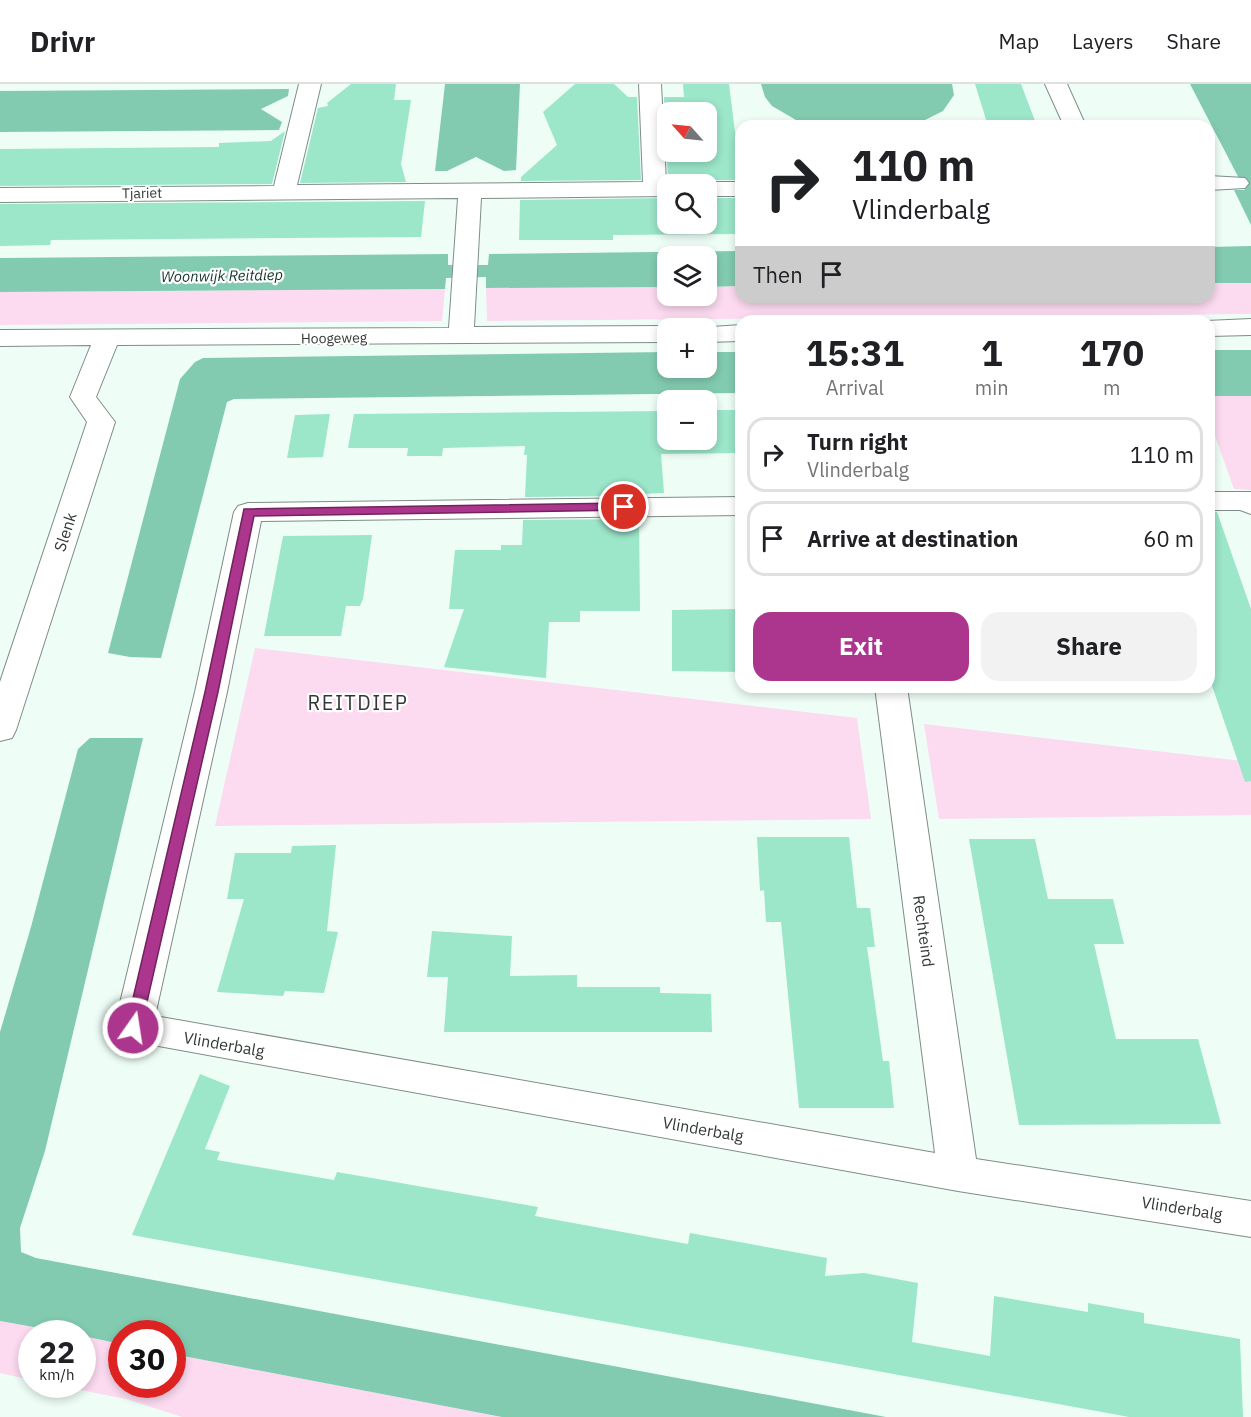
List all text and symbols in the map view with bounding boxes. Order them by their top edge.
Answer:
text: Drivr [30,23,95,60]
text: Map [999,27,1039,55]
text: Layers [1072,27,1134,55]
text: Share [1167,27,1221,55]
north arrow [657,102,717,162]
map controls [657,102,717,450]
text: 110 m [852,138,975,193]
icon: right [753,144,831,222]
button: search [657,174,717,234]
street label: Tjariet [122,184,162,202]
text: Vlinderbalg [852,191,990,226]
button: layers [657,246,717,306]
icon: arrive [815,258,848,291]
text: Then [753,260,803,289]
water label: Woonwijk Reitdiep [161,265,283,286]
button: + [657,318,717,378]
street label: Hoogeweg [301,328,368,348]
text: 15:31 [806,329,904,376]
text: 1 [981,329,1003,376]
text: 170 [1079,329,1144,376]
text: Arrival [826,374,884,401]
text: min [975,374,1009,401]
text: m [1103,374,1121,401]
button: − [657,390,717,450]
text: Turn right [807,427,908,456]
icon: right [756,438,789,471]
text: 110 m [1130,440,1194,469]
text: Vlinderbalg [807,456,909,483]
pin [598,481,649,532]
icon: arrive [607,490,640,523]
street label: Slenk [49,509,81,554]
icon: arrive [756,522,789,555]
text: Arrive at destination [807,524,1018,553]
text: 60 m [1143,524,1194,553]
button: Exit [753,612,969,681]
button: Share [981,612,1197,681]
district label: REITDIEP [308,689,408,716]
street label: Rechteind [909,894,939,968]
position arrow [101,996,165,1060]
street label: Vlinderbalg [182,1027,267,1061]
street label: Vlinderbalg [661,1112,746,1146]
street label: Vlinderbalg [1140,1192,1224,1224]
speed limit sign: 30 [108,1320,186,1398]
text: 22 [39,1332,75,1371]
text: km/h [39,1365,75,1384]

